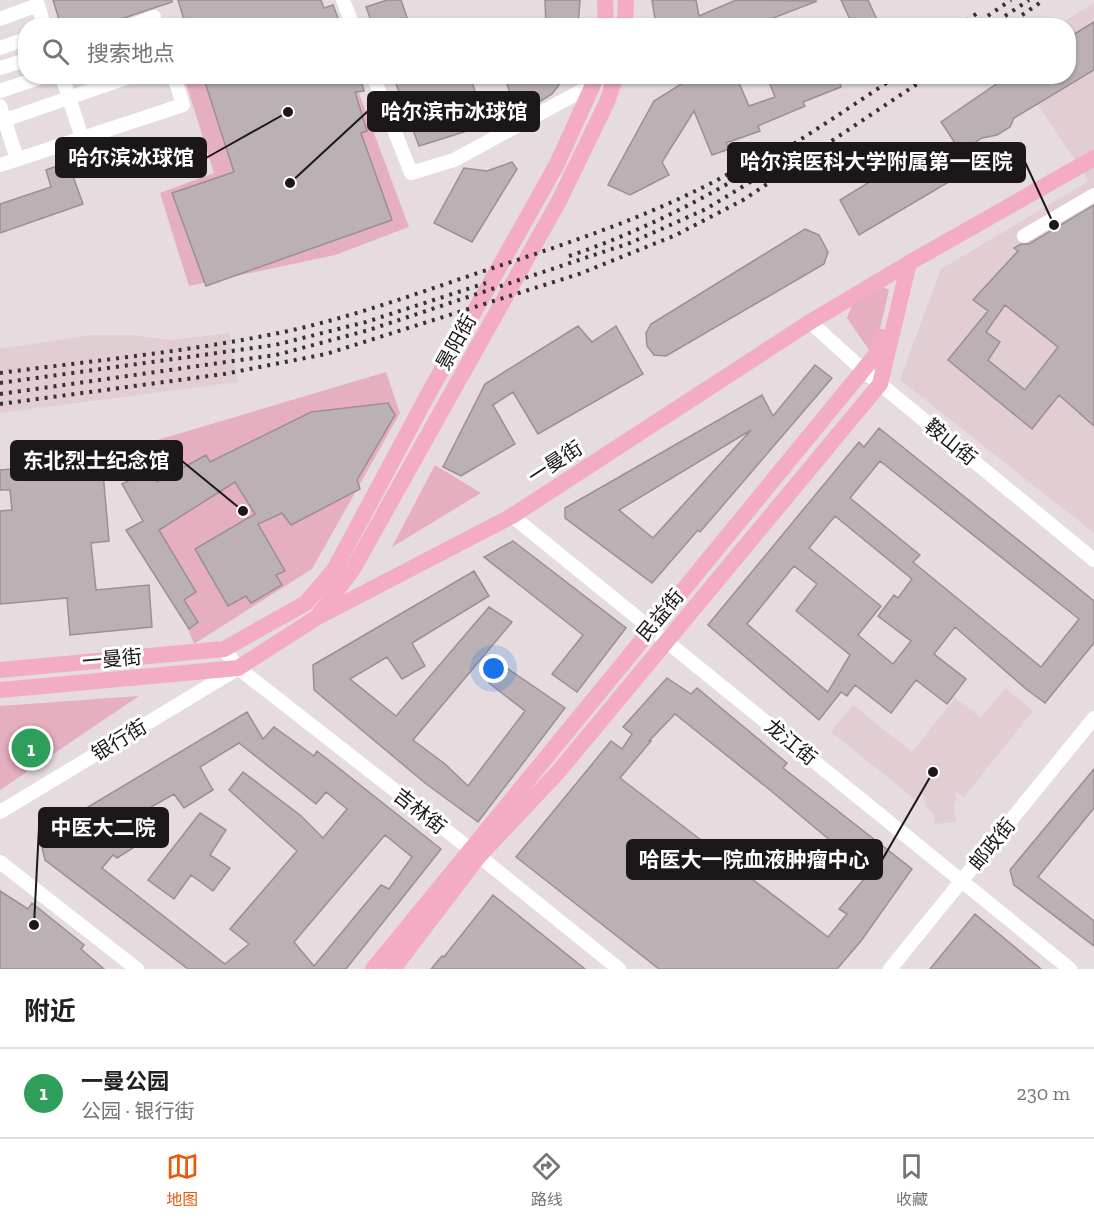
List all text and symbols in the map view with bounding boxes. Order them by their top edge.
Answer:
search box [18,18,1076,84]
icon: search [39,35,72,68]
text: 搜索地点 [87,40,175,67]
callout: 哈尔滨市冰球馆 [368,92,539,131]
text: 哈尔滨市冰球馆 [381,99,528,124]
callout: 哈尔滨冰球馆 [56,138,206,177]
callout: 哈尔滨医科大学附属第一医院 [728,143,1025,182]
text: 哈尔滨冰球馆 [68,145,194,170]
text: 哈尔滨医科大学附属第一医院 [740,149,1013,174]
street label: 景阳街 [431,310,481,374]
street label: 鞍山街 [920,414,982,470]
street label: 一曼街 [523,436,587,488]
callout: 东北烈士纪念馆 [11,441,182,480]
text: 东北烈士纪念馆 [23,448,170,473]
street label: 民益街 [632,584,688,646]
street label: 一曼街 [81,644,143,674]
your location [479,654,508,683]
street label: 银行街 [87,714,151,766]
street label: 龙江街 [760,714,822,770]
pin: 1 [12,726,51,771]
street label: 吉林街 [389,783,451,839]
callout: 中医大二院 [39,808,168,847]
street label: 邮政街 [964,813,1020,875]
text: 中医大二院 [51,815,156,840]
callout: 哈医大一院血液肿瘤中心 [627,840,882,879]
text: 哈医大一院血液肿瘤中心 [639,847,870,872]
text: 附近 [24,995,76,1027]
text: 一曼公园 [81,1068,169,1095]
text: 1 [39,1081,48,1105]
text: 230 m [1017,1081,1070,1105]
text: 公园 · 银行街 [81,1099,194,1123]
tab: 地图 [166,1150,199,1210]
tab: 路线 [530,1150,563,1210]
tab: 收藏 [895,1150,928,1210]

